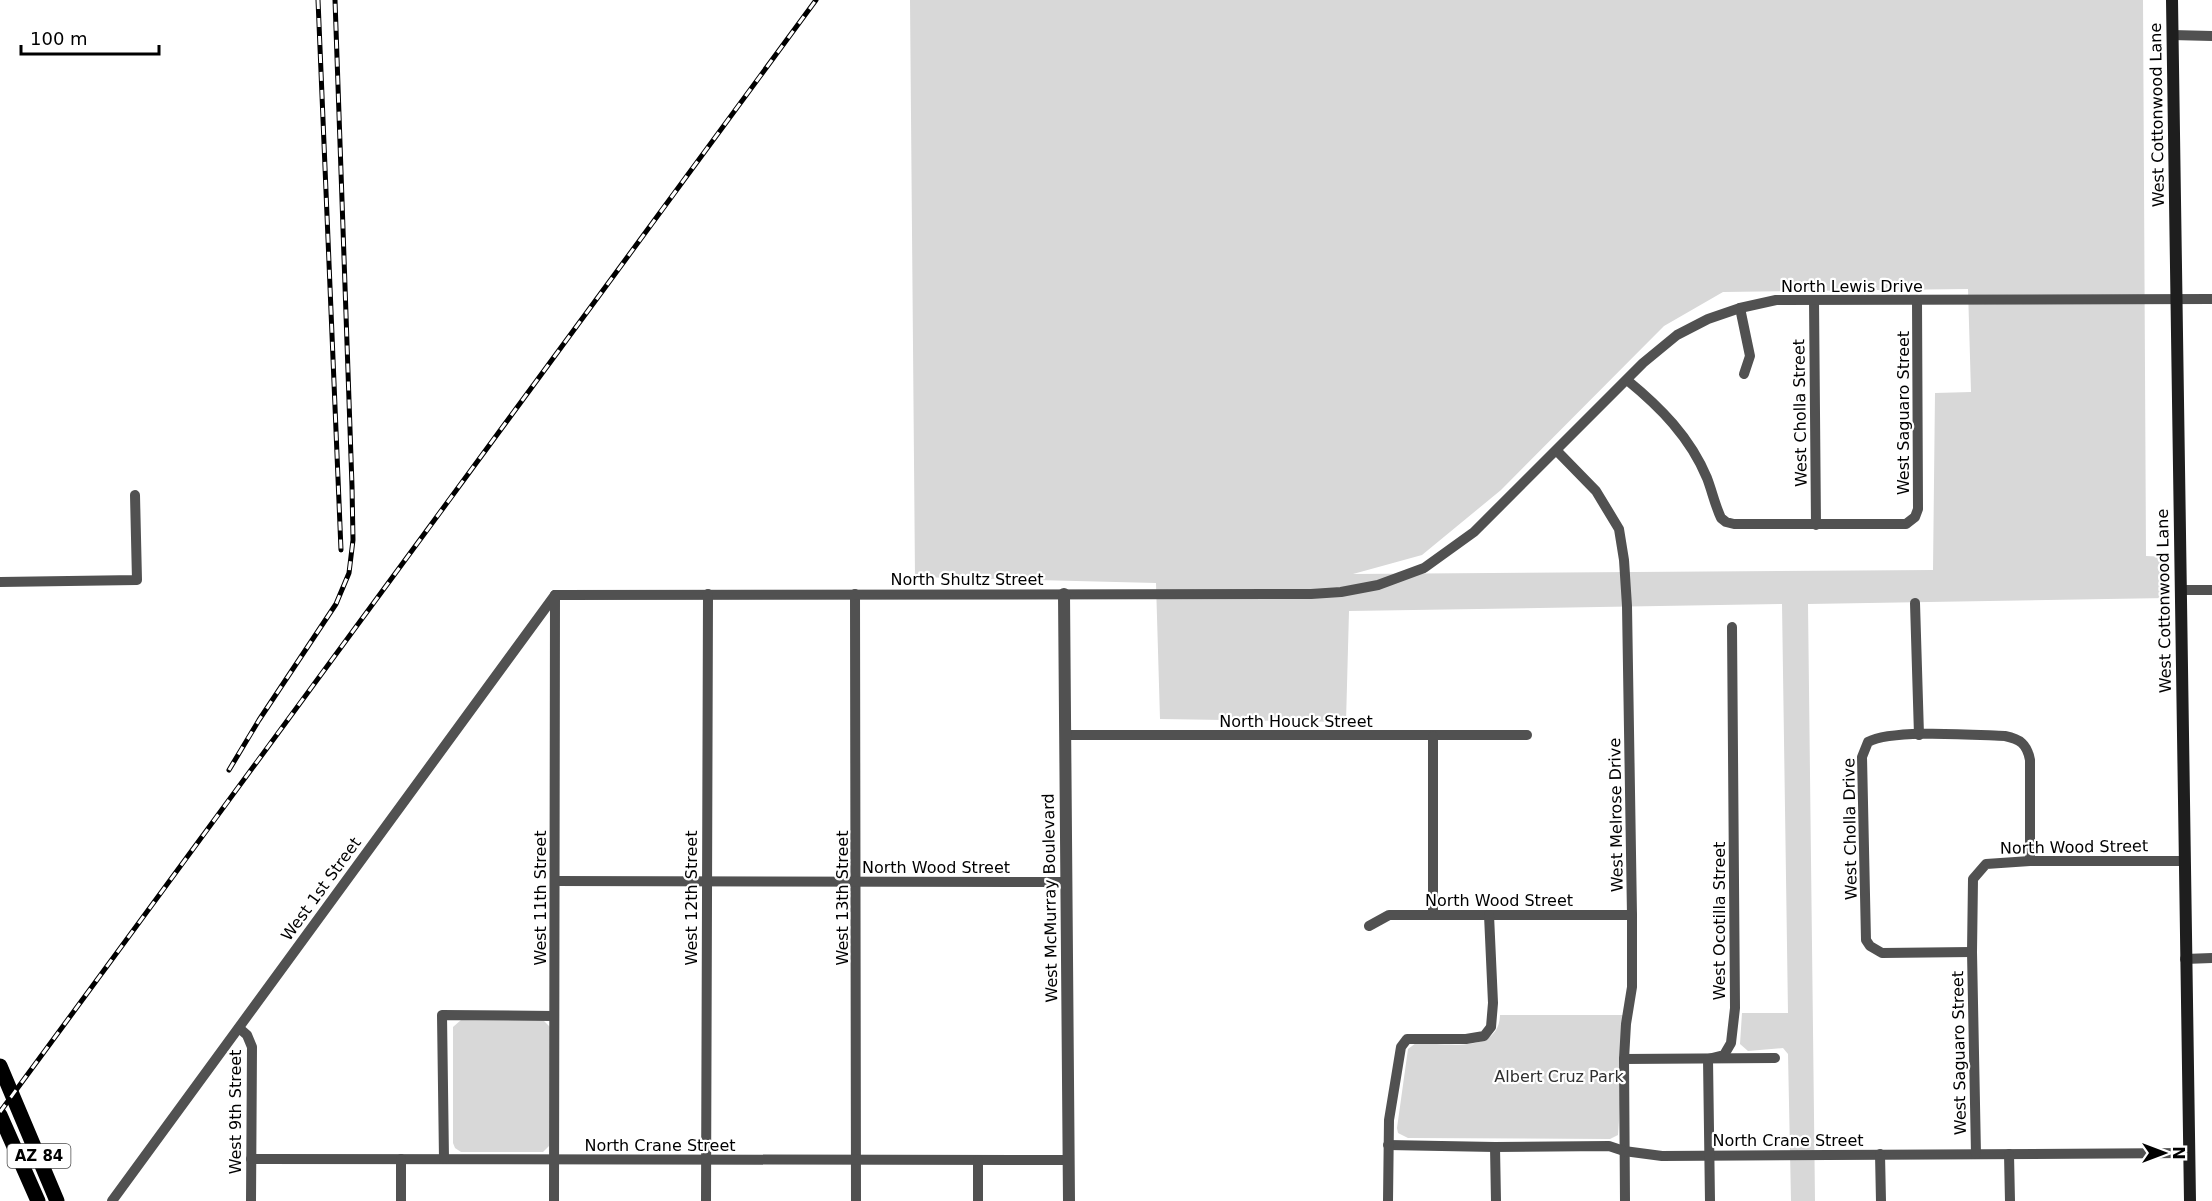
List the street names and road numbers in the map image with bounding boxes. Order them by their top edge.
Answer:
street label: West Cottonwood Lane [2146,23,2168,207]
street label: North Lewis Drive [1781,277,1923,296]
street label: West Saguaro Street [1894,331,1913,495]
street label: West Cholla Street [1789,339,1811,487]
street label: West Cottonwood Lane [2153,509,2175,693]
street label: North Shultz Street [890,570,1044,589]
street label: North Houck Street [1219,712,1373,731]
street label: West Melrose Drive [1605,738,1627,892]
street label: West Cholla Drive [1839,758,1861,900]
street label: West McMurray Boulevard [1039,793,1061,1003]
street label: West 11th Street [531,831,550,965]
street label: West 12th Street [682,831,701,965]
street label: West 13th Street [833,831,852,965]
street label: West 1st Street [277,834,365,944]
street label: North Wood Street [2000,836,2148,858]
street label: West Ocotilla Street [1710,842,1729,1000]
street label: North Wood Street [862,858,1010,877]
street label: North Wood Street [1425,891,1573,910]
street label: West Saguaro Street [1948,971,1970,1135]
street label: West 9th Street [226,1050,245,1174]
street label: North Crane Street [1712,1131,1864,1150]
street label: North Crane Street [584,1136,736,1155]
road number: AZ 84 [8,1144,70,1168]

